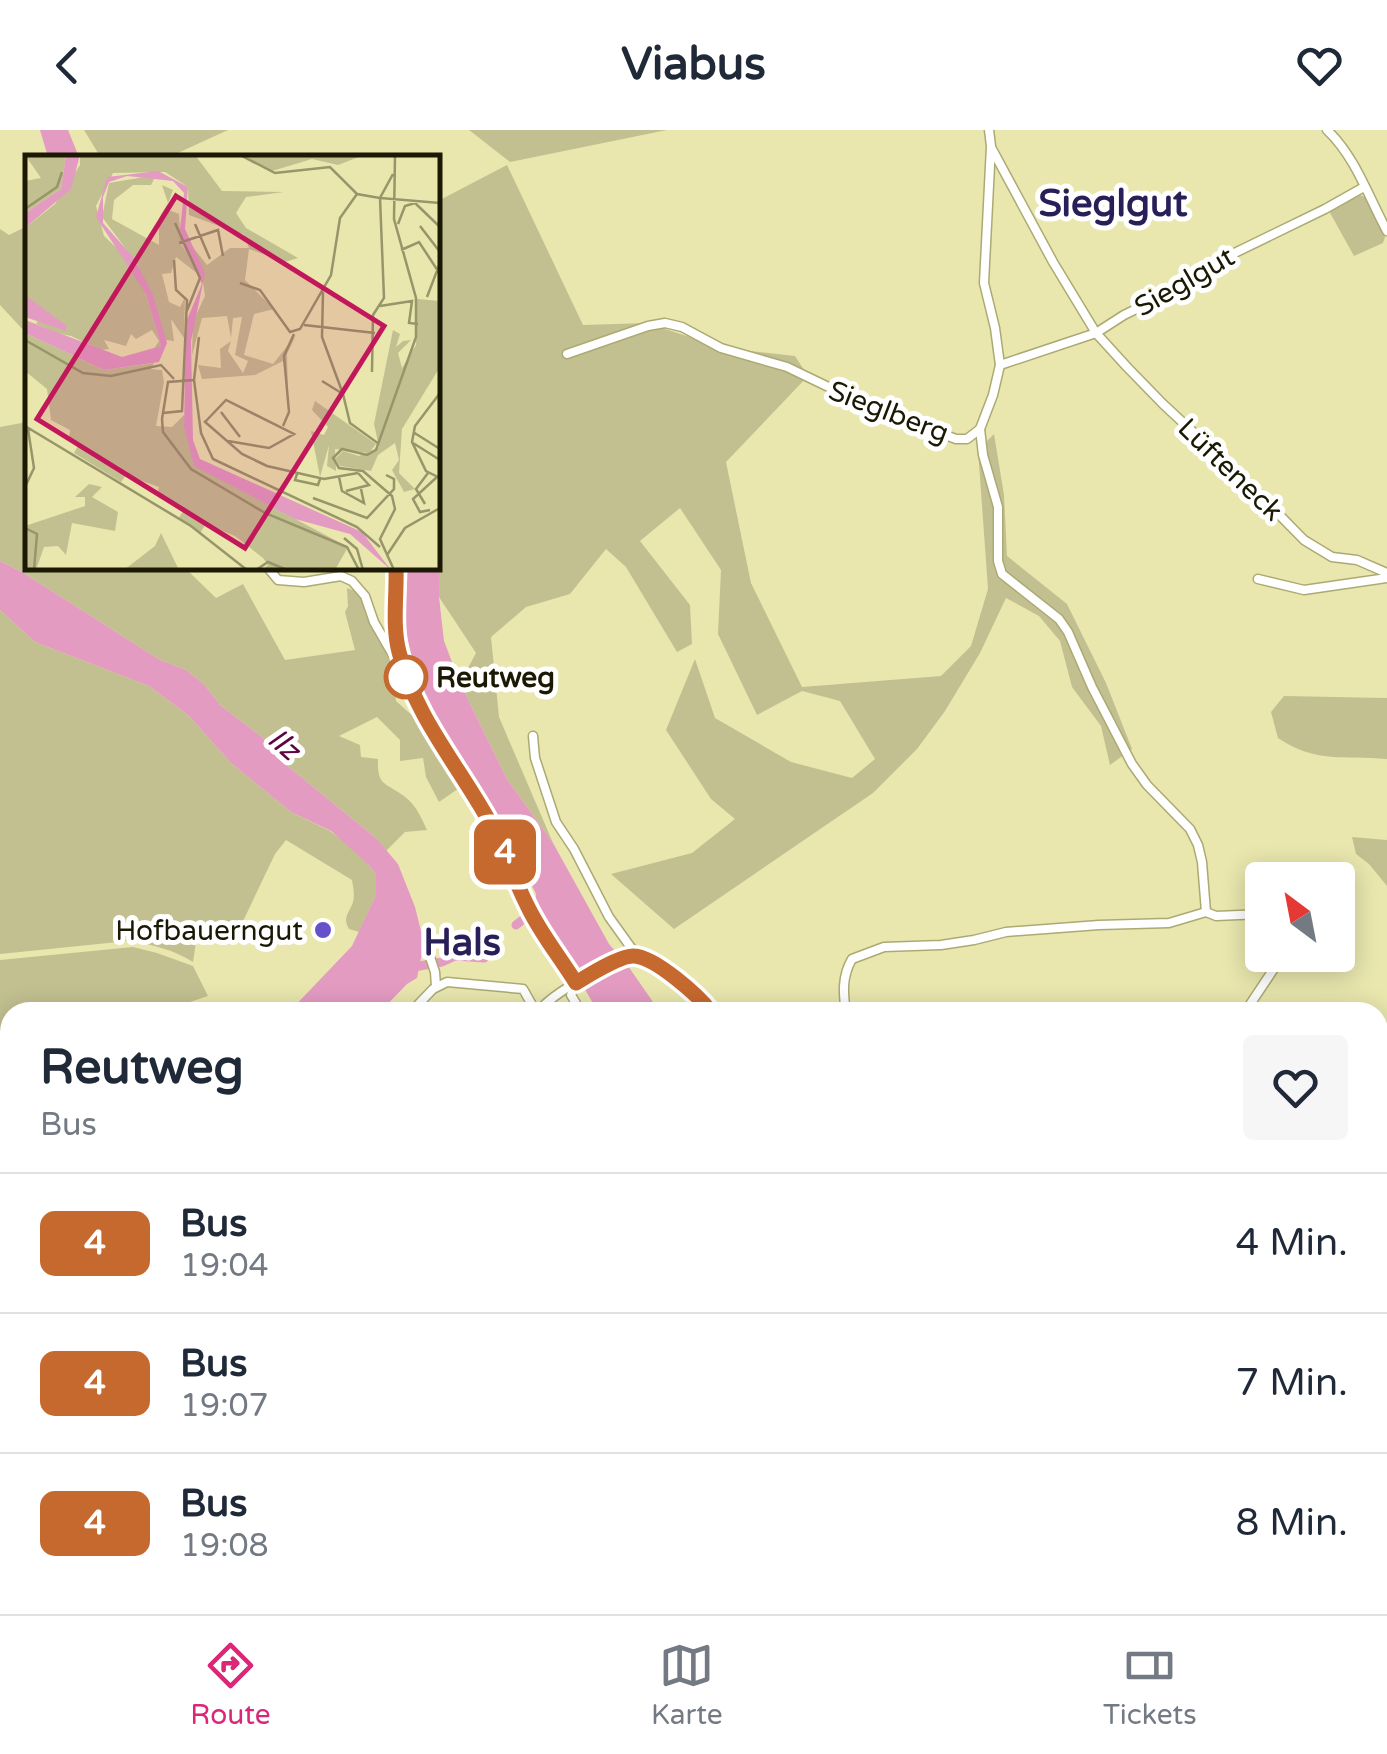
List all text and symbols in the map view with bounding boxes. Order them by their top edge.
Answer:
icon: back [40,38,95,93]
text: Viabus [621,38,766,92]
icon: heart [1292,38,1347,93]
inset map [25,155,440,570]
district label: Sieglgut [1038,181,1188,227]
street label: Sieglgut [1128,240,1241,324]
street label: Sieglberg [824,373,954,450]
street label: Lüfteneck [1171,411,1290,528]
marker: Reutweg [385,656,427,698]
place label: Reutweg [436,661,555,695]
water label: Ilz [260,720,310,770]
line badge: 4 [472,820,538,884]
text: 4 [494,831,516,873]
north arrow [1245,862,1355,972]
map controls [1245,862,1355,972]
place label: Hofbauerngut [115,914,303,948]
marker: Hofbauerngut [312,919,334,941]
district label: Hals [423,920,501,966]
button: heart [1243,1035,1348,1140]
text: Reutweg [40,1039,244,1097]
text: Bus [40,1106,97,1144]
text: Bus [180,1201,247,1247]
text: 4 Min. [1235,1220,1348,1266]
text: 4 [84,1222,106,1264]
text: 19:04 [180,1247,269,1285]
text: Bus [180,1341,247,1387]
text: 7 Min. [1235,1360,1348,1406]
text: 4 [84,1362,106,1404]
text: 19:07 [180,1387,269,1425]
text: Bus [180,1481,247,1527]
text: 8 Min. [1235,1500,1348,1546]
text: 4 [84,1502,106,1544]
text: 19:08 [180,1527,269,1565]
tab: Route [190,1638,271,1732]
tab: Karte [651,1638,723,1732]
tab: Tickets [1103,1638,1197,1732]

